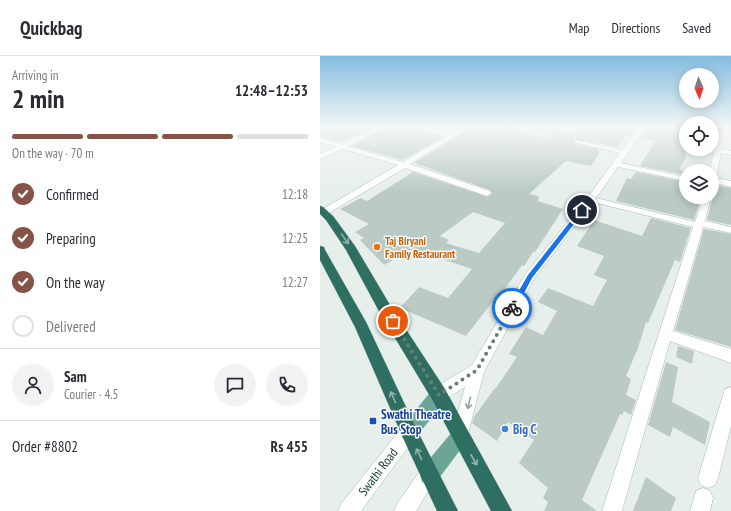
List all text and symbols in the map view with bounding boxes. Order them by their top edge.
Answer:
text: Quickbag [20,16,82,40]
text: Map [569,19,589,37]
text: Directions [611,19,660,37]
text: Saved [682,19,711,37]
text: Arriving in [12,67,59,84]
north arrow [679,68,719,108]
map controls [679,68,719,204]
text: 12:48–12:53 [235,81,308,100]
text: 2 min [12,82,65,115]
button: locate [679,116,719,156]
text: On the way · 70 m [12,145,94,162]
button: layers [679,164,719,204]
icon: check [12,183,34,205]
text: Confirmed [46,185,99,204]
text: 12:18 [282,186,308,203]
pin [565,193,599,227]
icon: home [571,199,593,221]
icon: check [12,227,34,249]
text: Preparing [46,229,96,248]
text: 12:25 [282,230,308,247]
one-way arrow [341,234,349,245]
place label: Taj Biryani Family Restaurant [385,234,456,261]
marker: Taj Biryani Family Restaurant [372,242,382,252]
icon: check [12,271,34,293]
text: On the way [46,273,105,292]
text: 12:27 [282,274,308,291]
courier [492,288,532,328]
icon: bike [501,297,523,319]
pin [376,304,410,338]
icon: bag [382,310,404,332]
text: Delivered [46,317,96,336]
button: person [12,364,54,406]
button: chat [214,364,256,406]
button: phone [266,364,308,406]
text: Sam [64,367,87,386]
text: Courier · 4.5 [64,386,118,403]
one-way arrow [388,391,396,403]
one-way arrow [464,396,472,409]
place label: Swathi Theatre Bus Stop [381,406,451,438]
marker: Swathi Theatre Bus Stop [368,416,378,426]
place label: Big C [513,421,537,438]
marker: Big C [500,424,510,434]
text: Order #8802 [12,437,78,456]
text: Rs 455 [271,437,308,456]
street label: Swathi Road [355,445,401,499]
one-way arrow [415,448,422,460]
one-way arrow [470,454,478,466]

